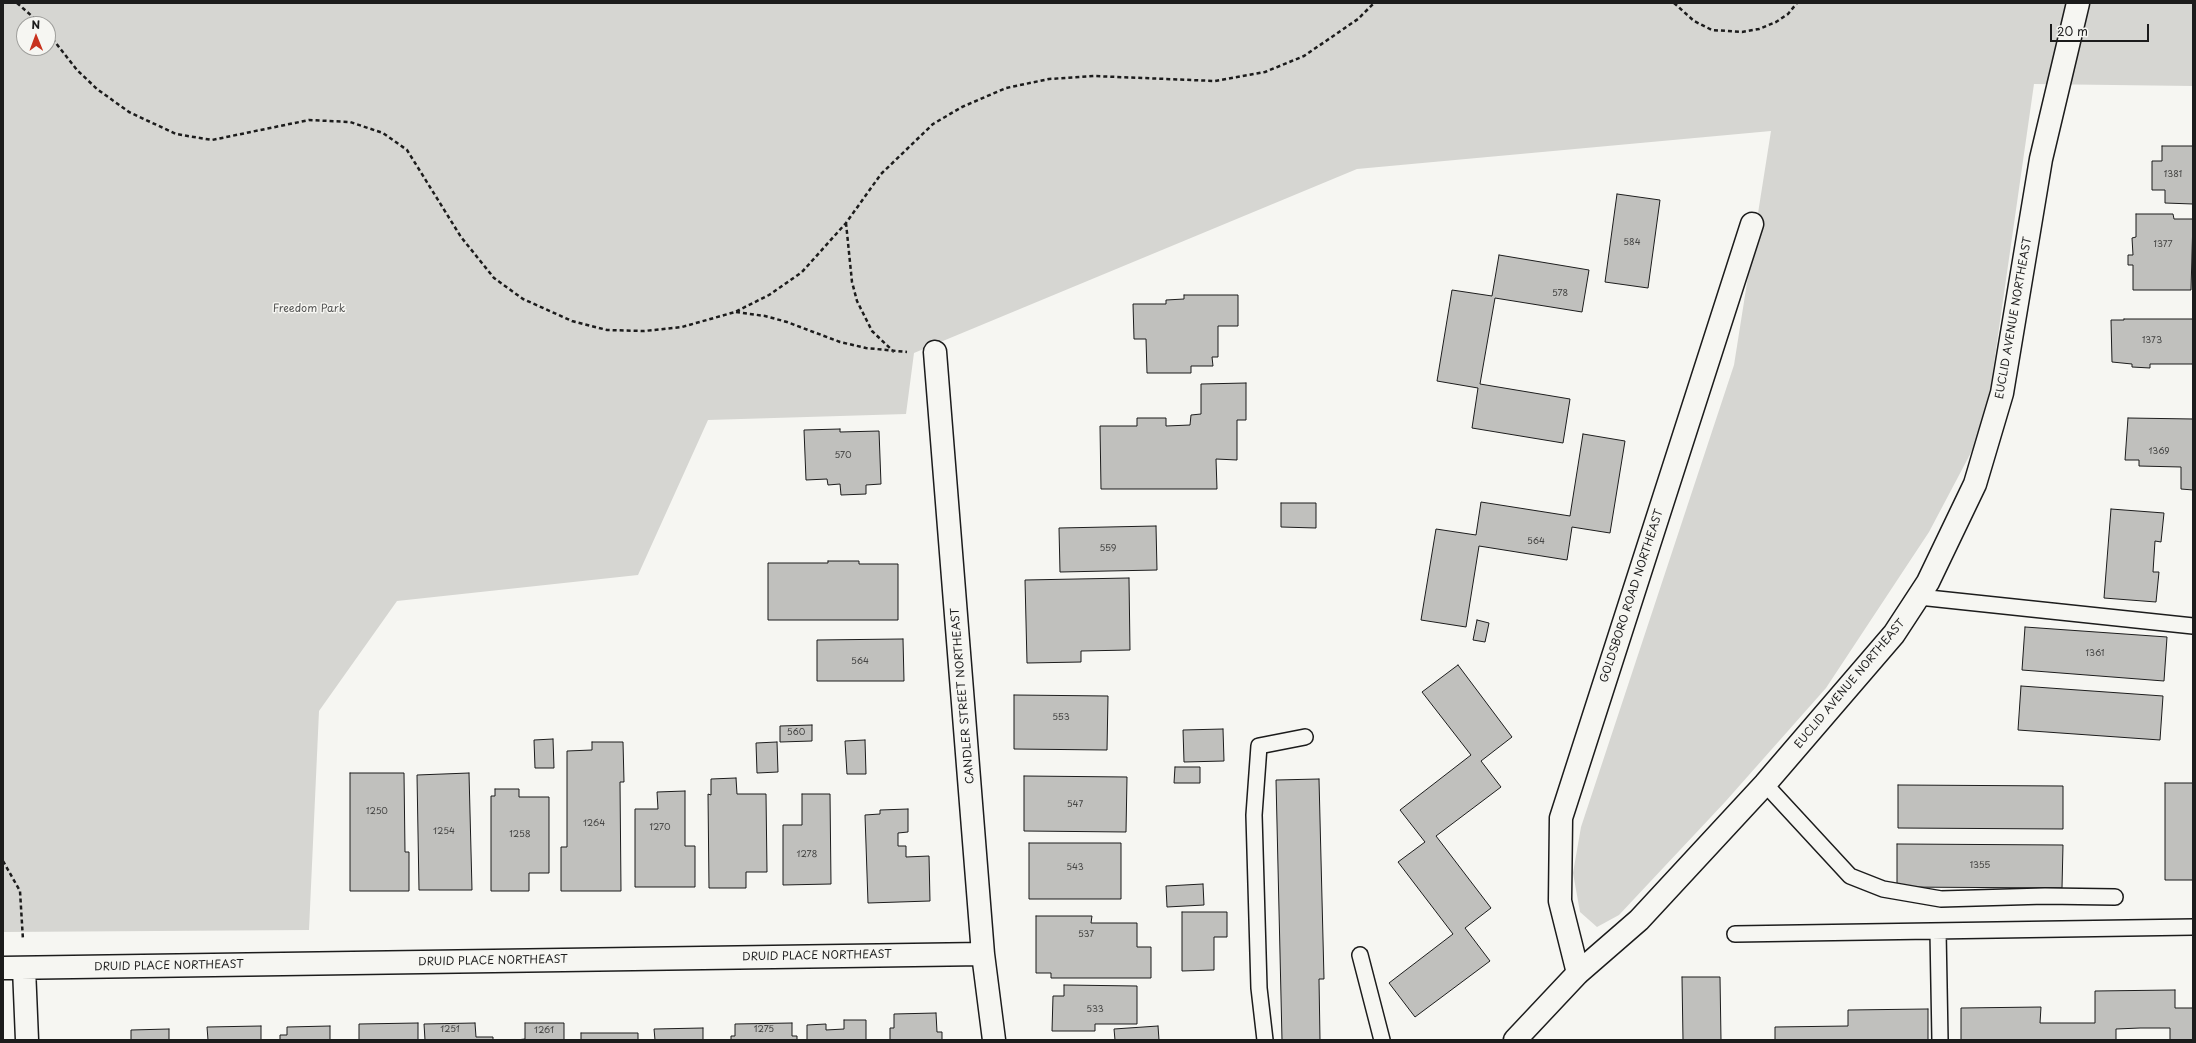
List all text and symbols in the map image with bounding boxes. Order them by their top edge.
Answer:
north arrow [16,16,56,56]
text: N [31,16,40,33]
scale bar [2052,16,2151,42]
text: 20 m [2057,22,2088,40]
house number: 1381 [2164,170,2182,180]
street label: EUCLID AVENUE NORTHEAST [1993,236,2035,400]
house number: 584 [1623,238,1641,248]
house number: 1377 [2153,240,2173,250]
house number: 578 [1552,289,1568,299]
park label: Freedom Park [273,302,345,316]
house number: 1373 [2142,336,2162,346]
house number: 1369 [2148,447,2170,457]
house number: 570 [834,451,852,461]
street label: GOLDSBORO ROAD NORTHEAST [1598,508,1666,684]
house number: 564 [1527,537,1545,547]
house number: 559 [1100,544,1116,554]
street label: CANDLER STREET NORTHEAST [949,607,977,785]
street label: EUCLID AVENUE NORTHEAST [1792,617,1908,751]
house number: 1361 [2086,649,2104,659]
house number: 564 [851,657,869,667]
house number: 553 [1052,713,1070,723]
house number: 560 [787,728,805,738]
house number: 547 [1067,800,1083,810]
house number: 1250 [366,807,388,817]
house number: 1264 [583,819,605,829]
house number: 1270 [649,823,671,833]
house number: 1254 [433,827,455,837]
house number: 1258 [509,830,531,840]
house number: 1278 [797,850,817,860]
house number: 1355 [1970,861,1990,871]
house number: 543 [1066,863,1084,873]
house number: 537 [1078,930,1094,940]
street label: DRUID PLACE NORTHEAST [742,948,892,964]
street label: DRUID PLACE NORTHEAST [418,953,568,969]
street label: DRUID PLACE NORTHEAST [94,958,244,974]
house number: 533 [1086,1005,1104,1015]
house number: 1251 [440,1025,460,1035]
house number: 1275 [754,1025,774,1035]
house number: 1261 [534,1026,554,1036]

